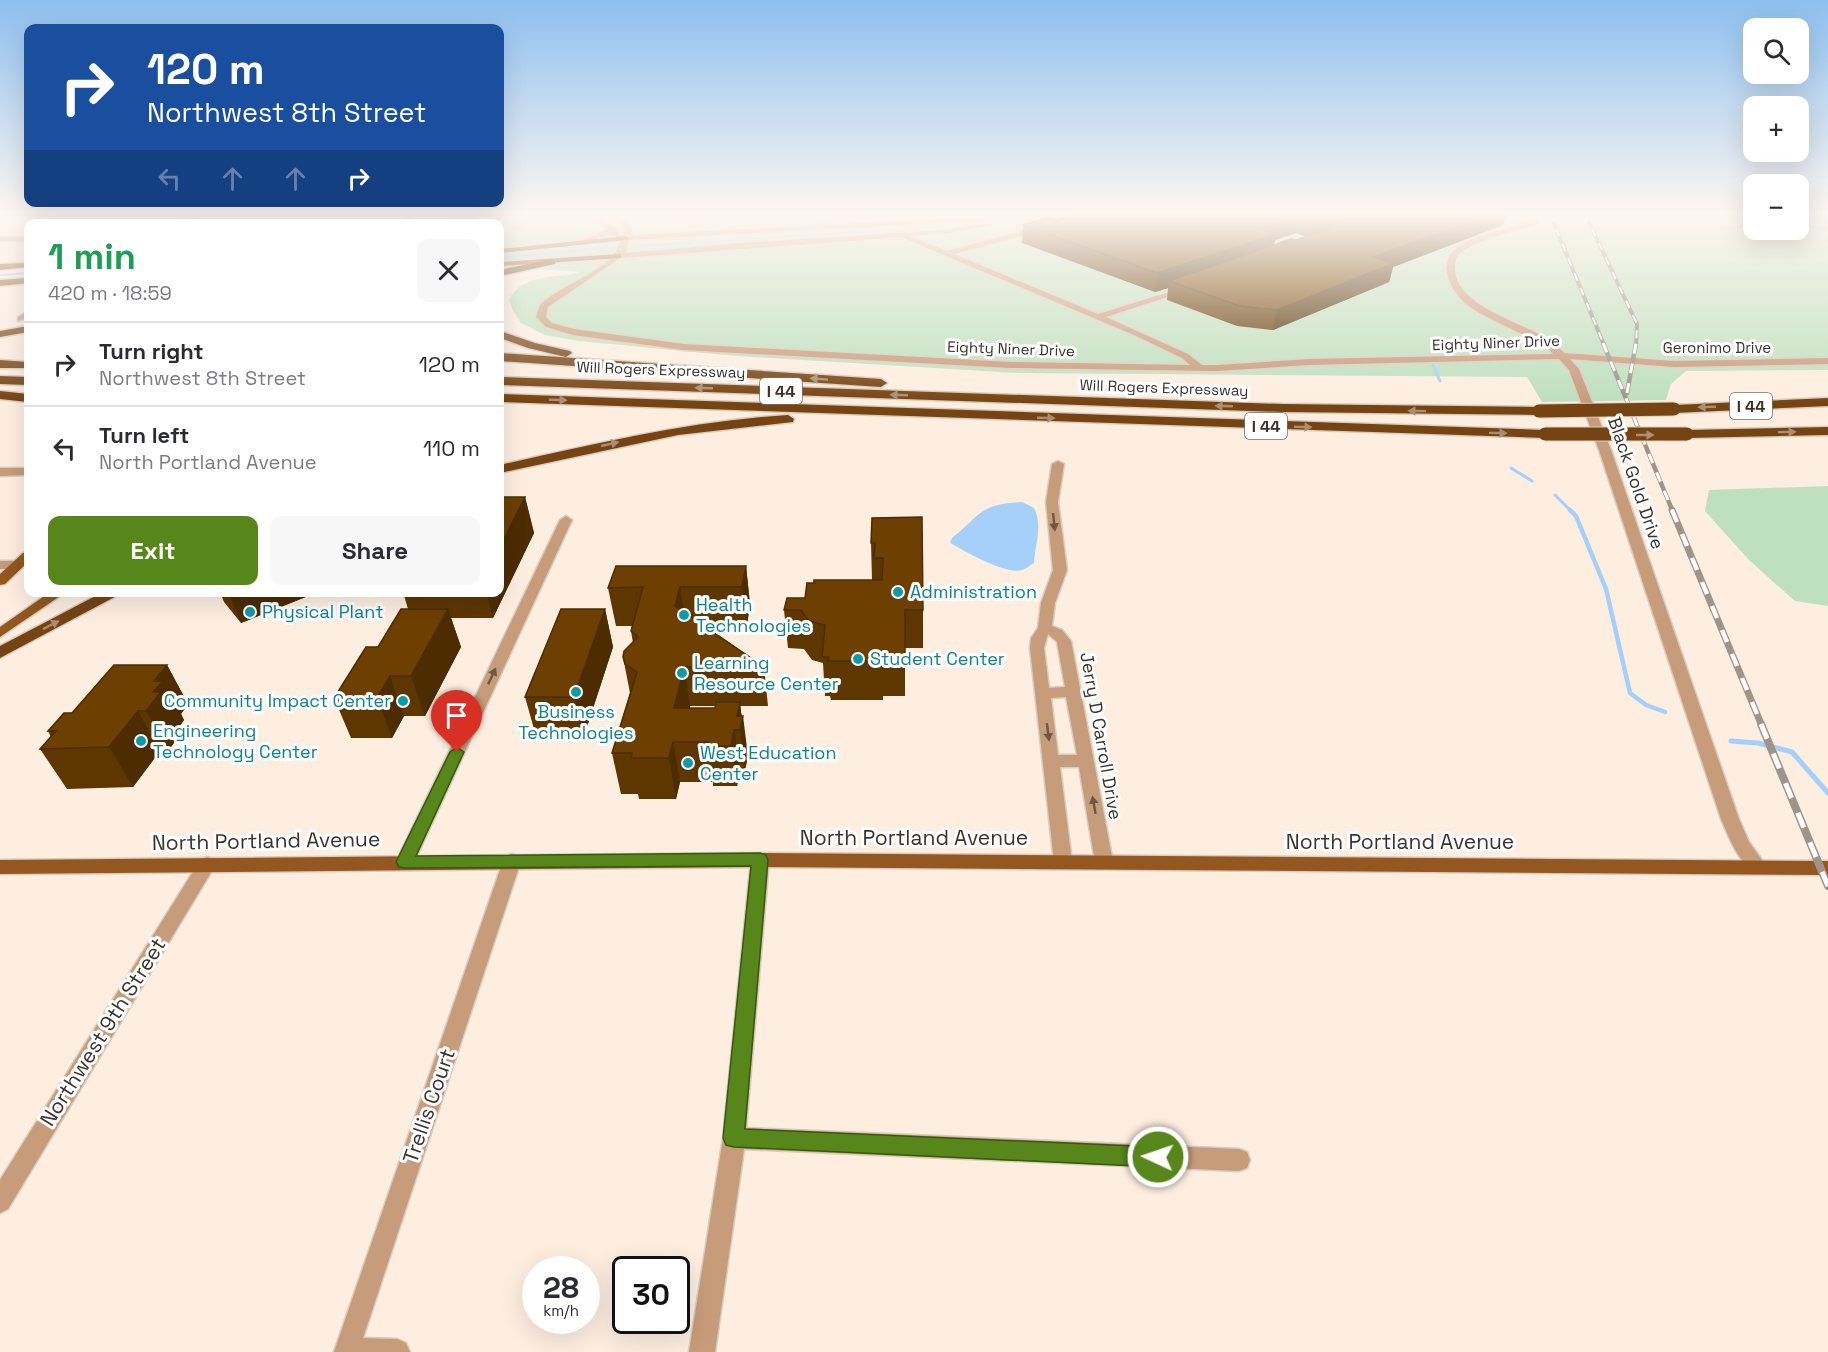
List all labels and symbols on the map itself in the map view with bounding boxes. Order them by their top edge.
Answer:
street label: Eighty Niner Drive [1432,331,1560,354]
street label: Eighty Niner Drive [947,337,1075,360]
street label: Geronimo Drive [1663,338,1771,357]
street label: Will Rogers Expressway [576,357,746,382]
one-way arrow [809,374,828,383]
street label: Will Rogers Expressway [1079,375,1249,400]
road number: I 44 [760,378,802,404]
one-way arrow [694,384,713,393]
one-way arrow [889,390,908,400]
road number: I 44 [1730,393,1772,419]
one-way arrow [548,396,567,405]
one-way arrow [1214,402,1233,411]
one-way arrow [1697,403,1716,412]
one-way arrow [1408,407,1427,416]
one-way arrow [1036,413,1055,422]
road number: I 44 [1245,413,1287,439]
street label: Black Gold Drive [1603,414,1670,552]
one-way arrow [1294,423,1313,432]
one-way arrow [1778,428,1797,437]
one-way arrow [1489,429,1508,438]
one-way arrow [1636,430,1655,440]
one-way arrow [601,439,619,449]
one-way arrow [1049,512,1059,531]
place label: Administration [910,580,1037,603]
marker: Administration [891,585,905,599]
place label: Health Technologies [696,593,811,637]
place label: Physical Plant [262,600,383,623]
marker: Physical Plant [243,605,257,619]
marker: Health Technologies [677,608,691,622]
one-way arrow [43,620,60,630]
place label: Student Center [870,647,1005,670]
street label: Jerry D Carroll Drive [1075,650,1128,821]
place label: Learning Resource Center [694,651,839,695]
marker: Student Center [851,652,865,666]
marker: Learning Resource Center [675,666,689,680]
one-way arrow [488,668,497,685]
marker: Business Technologies [569,685,583,699]
place label: Community Impact Center [164,689,391,712]
pin [431,690,482,752]
marker: Community Impact Center [396,694,410,708]
place label: Business Technologies [518,700,634,744]
place label: Engineering Technology Center [153,719,318,763]
one-way arrow [1043,723,1052,742]
marker: Engineering Technology Center [134,734,148,748]
place label: West Education Center [700,741,836,785]
marker: West Education Center [681,756,695,770]
one-way arrow [1089,795,1098,814]
street label: North Portland Avenue [800,824,1028,851]
street label: North Portland Avenue [152,825,380,856]
street label: North Portland Avenue [1286,828,1514,855]
street label: Northwest 9th Street [34,933,172,1131]
street label: Trellis Court [396,1045,461,1167]
position arrow [1126,1125,1190,1189]
speed limit sign: 30 [612,1256,690,1334]

